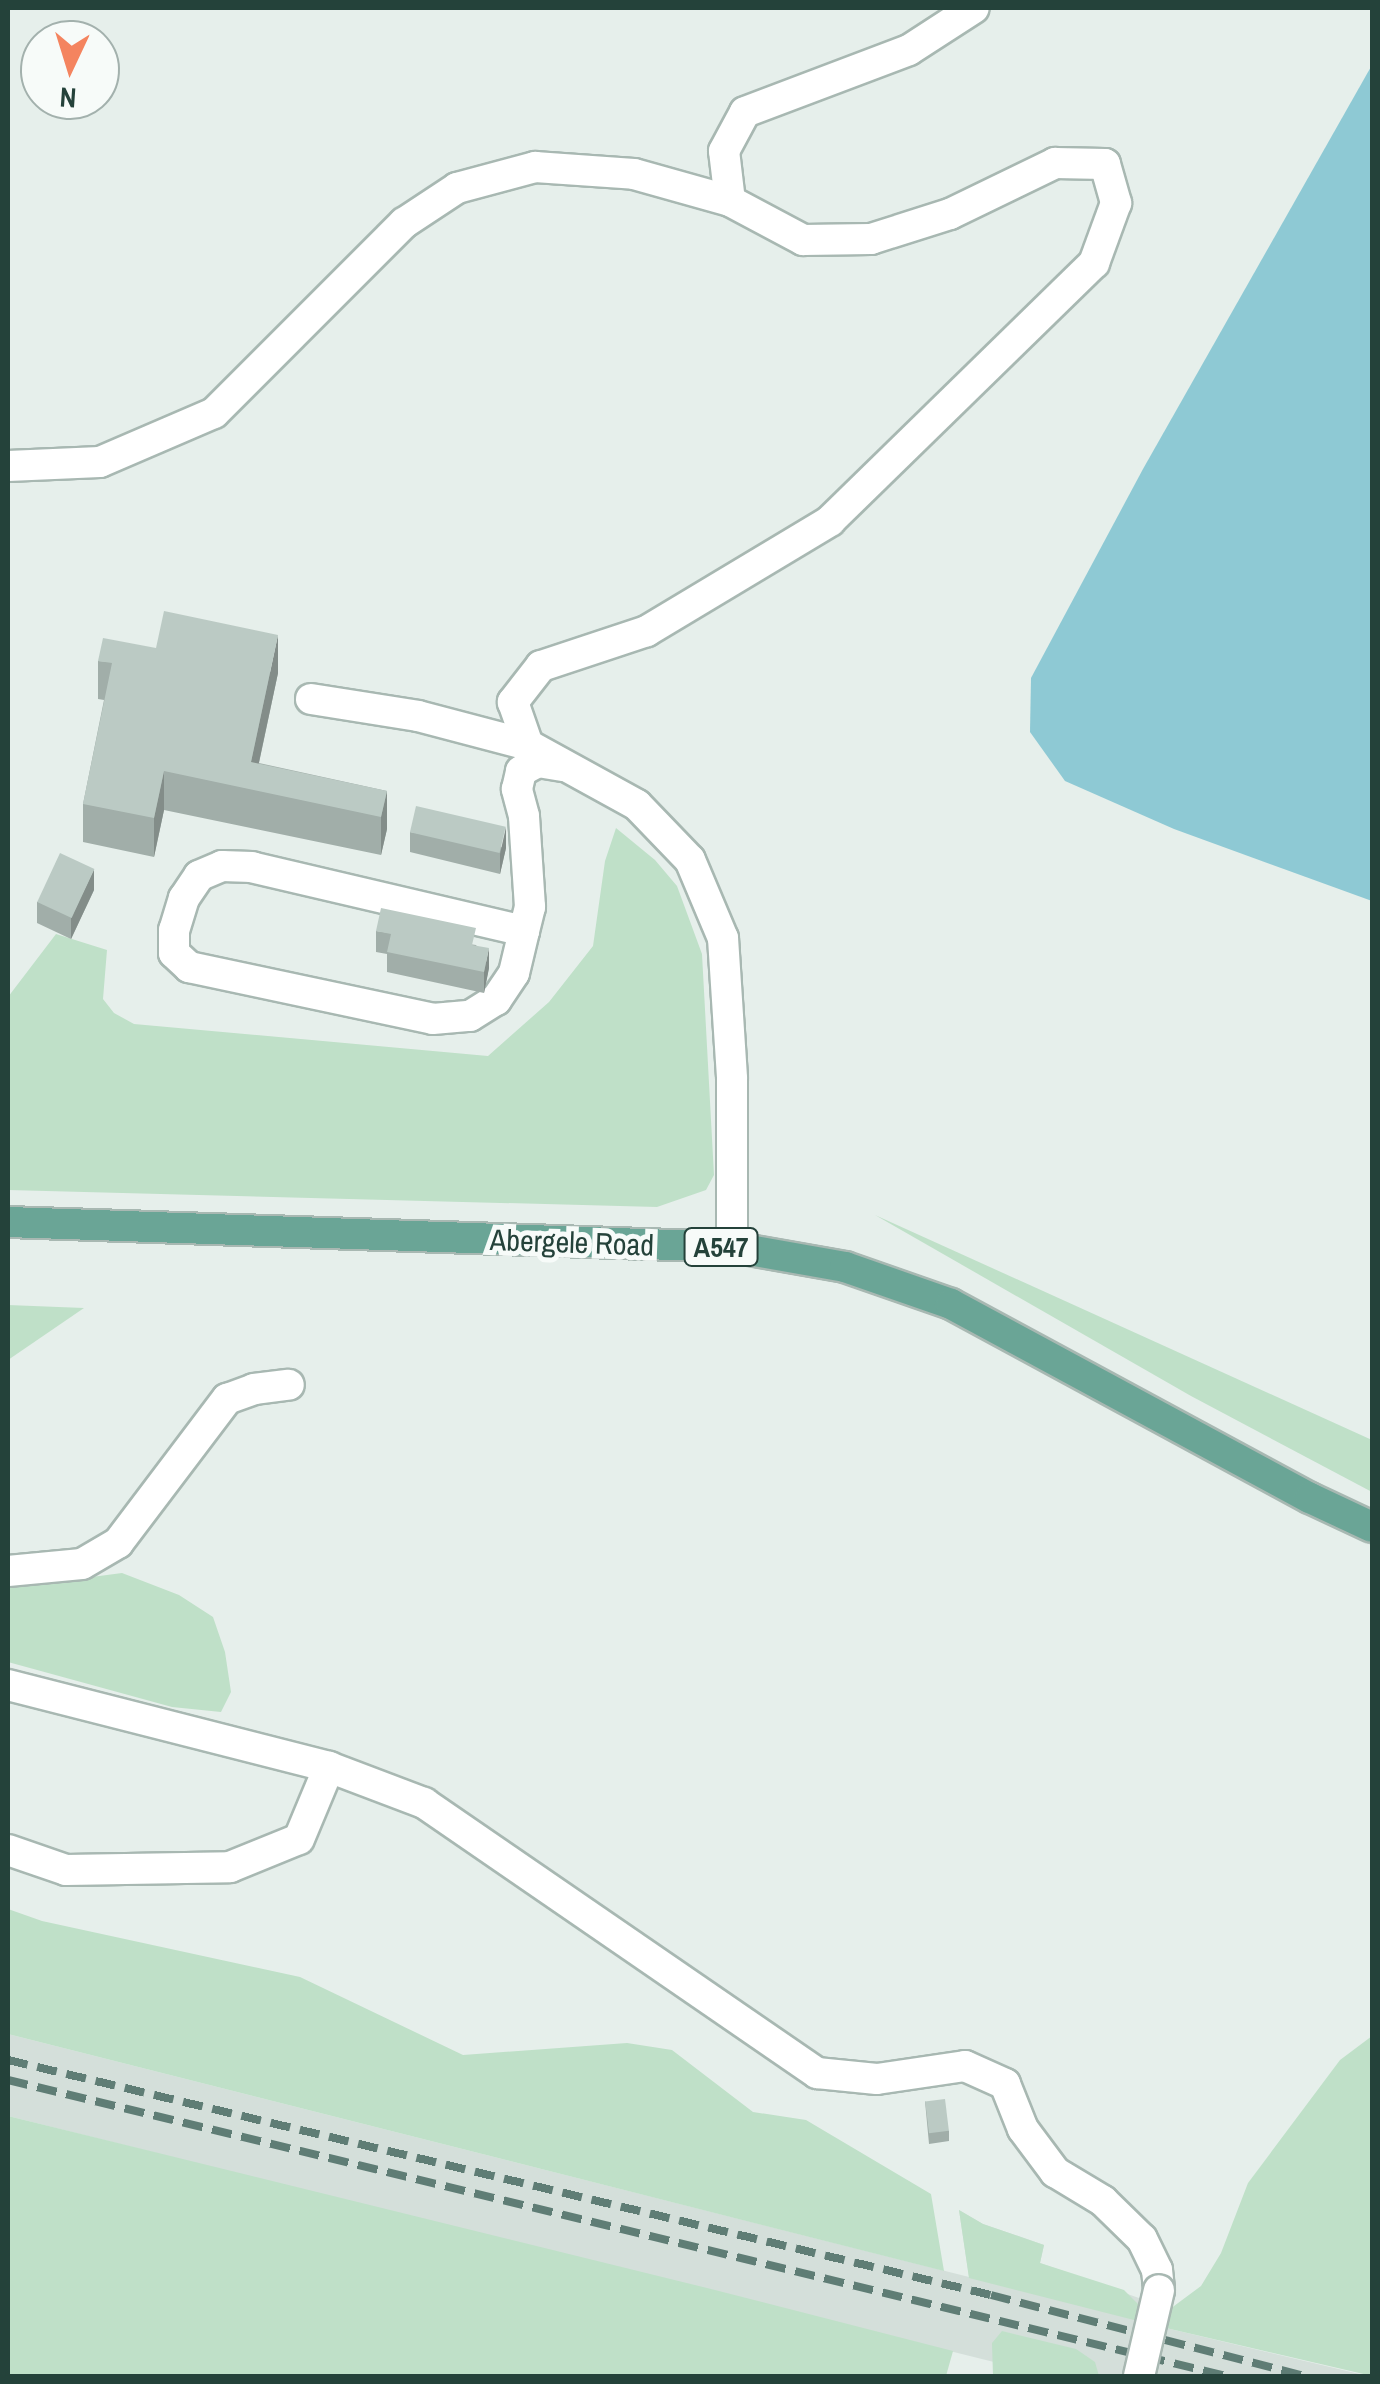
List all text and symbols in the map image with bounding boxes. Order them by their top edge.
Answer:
north arrow [20,20,120,120]
text: N [58,78,78,117]
street label: Abergele Road [489,1221,655,1263]
road number: A547 [684,1224,758,1270]

